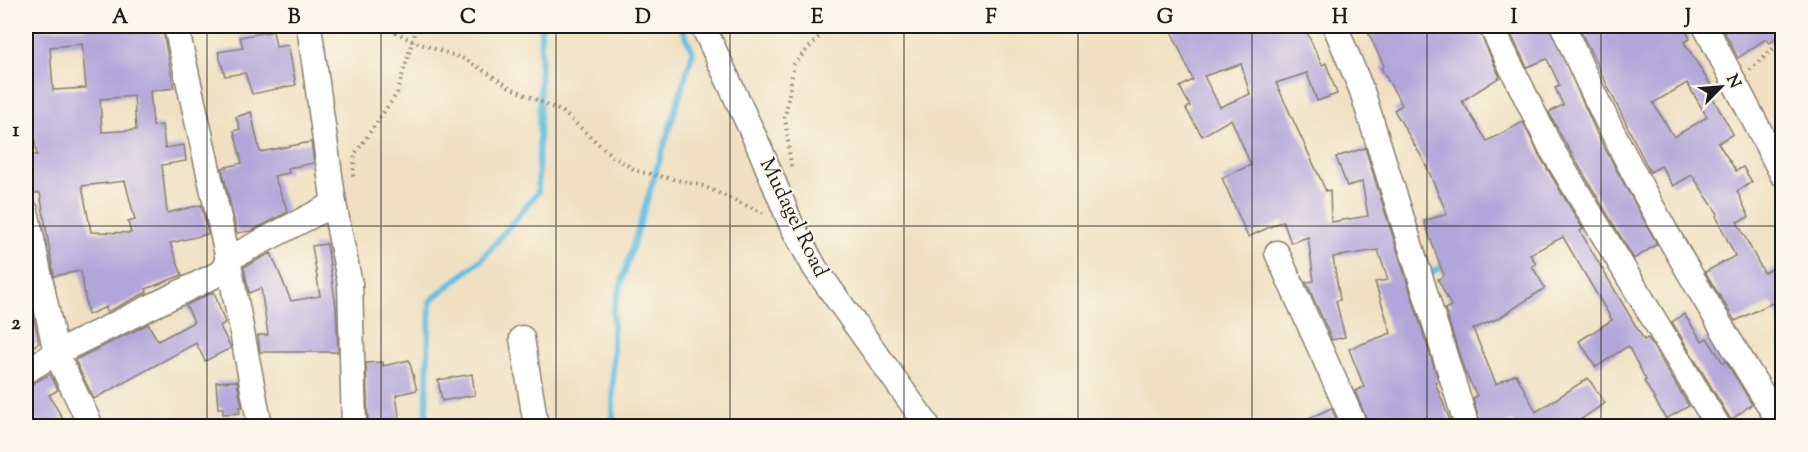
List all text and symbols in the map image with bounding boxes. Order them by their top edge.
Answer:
text: A [112,4,129,33]
text: B [288,4,301,33]
text: C [460,4,476,33]
text: D [635,4,651,33]
text: E [811,4,824,33]
text: F [985,4,997,33]
text: G [1157,4,1174,33]
text: H [1332,4,1348,33]
text: I [1511,4,1518,33]
text: J [1683,4,1691,33]
north arrow [1691,57,1751,117]
text: N [1719,71,1746,93]
text: 1 [13,117,20,146]
street label: Mudagel Road [751,153,835,283]
text: 2 [11,310,21,339]

